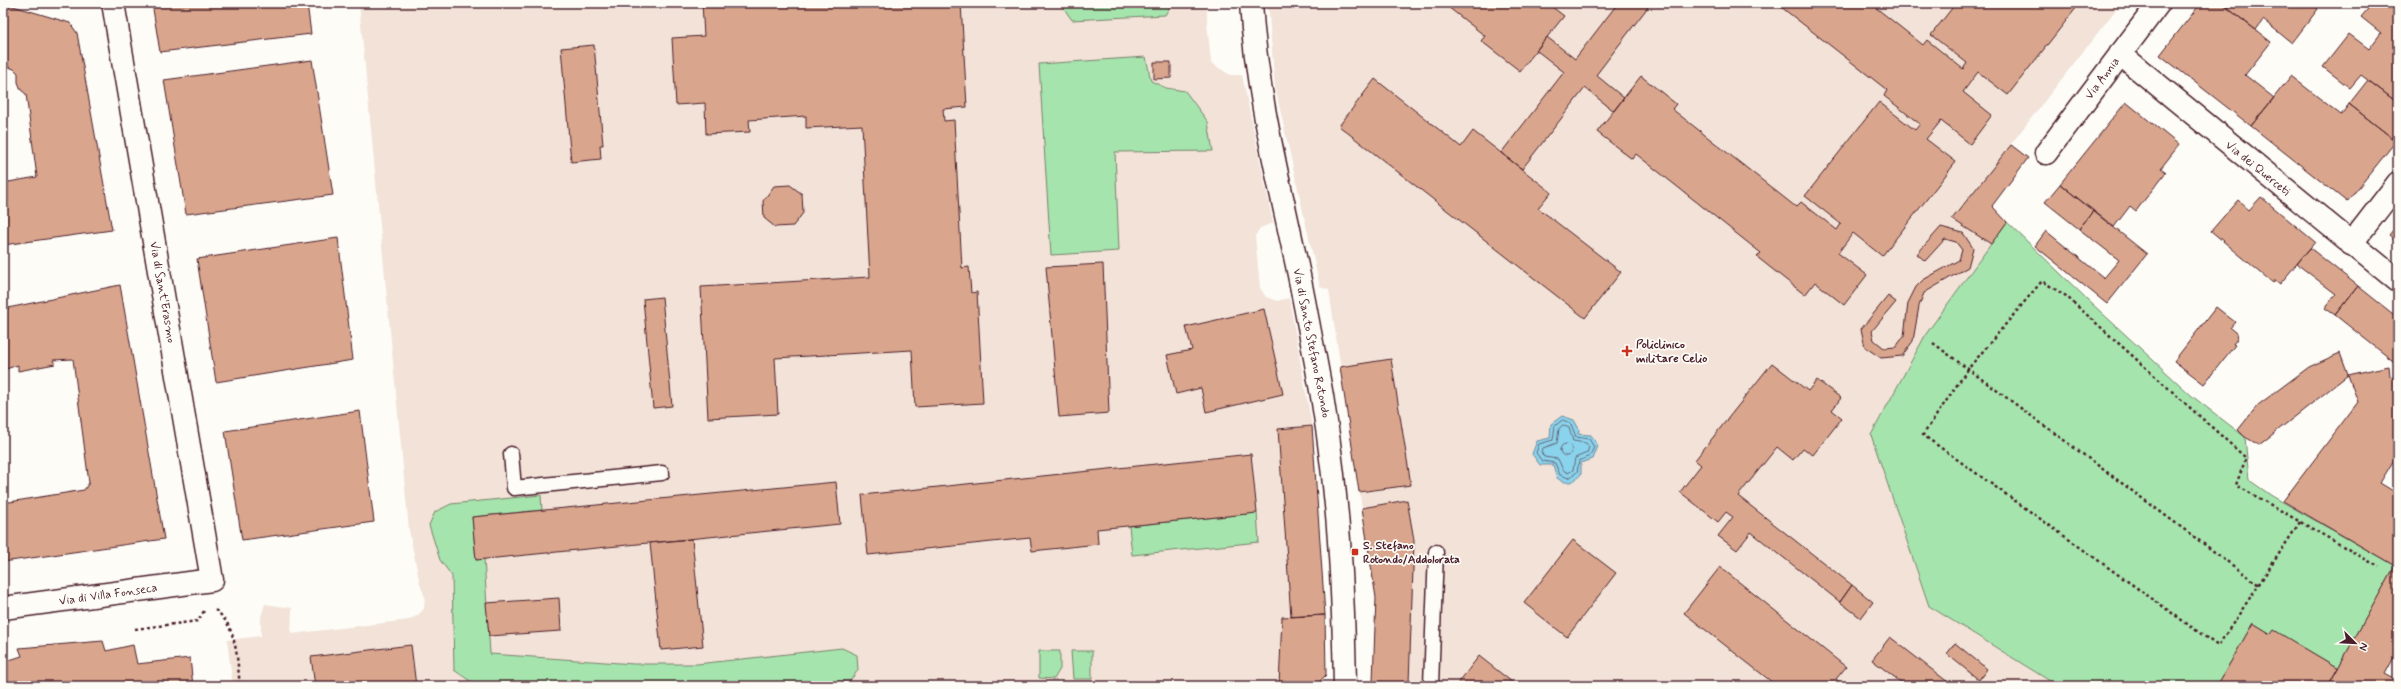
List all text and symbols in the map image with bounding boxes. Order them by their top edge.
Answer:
street label: Via Annia [2082,54,2124,103]
street label: Via dei Querceti [2222,138,2293,200]
street label: Via di Sant'Erasmo [145,240,179,344]
street label: Via di Santo Stefano Rotondo [1289,267,1333,419]
place label: Policlinico militare Celio [1636,337,1707,367]
marker: Policlinico militare Celio [1621,345,1633,357]
place label: S. Stefano Rotondo/Addolorata [1363,538,1460,568]
marker: S. Stefano Rotondo/Addolorata [1350,547,1360,557]
street label: Via di Villa Fonseca [58,580,159,610]
north arrow [2335,623,2375,663]
text: N [2355,640,2371,653]

